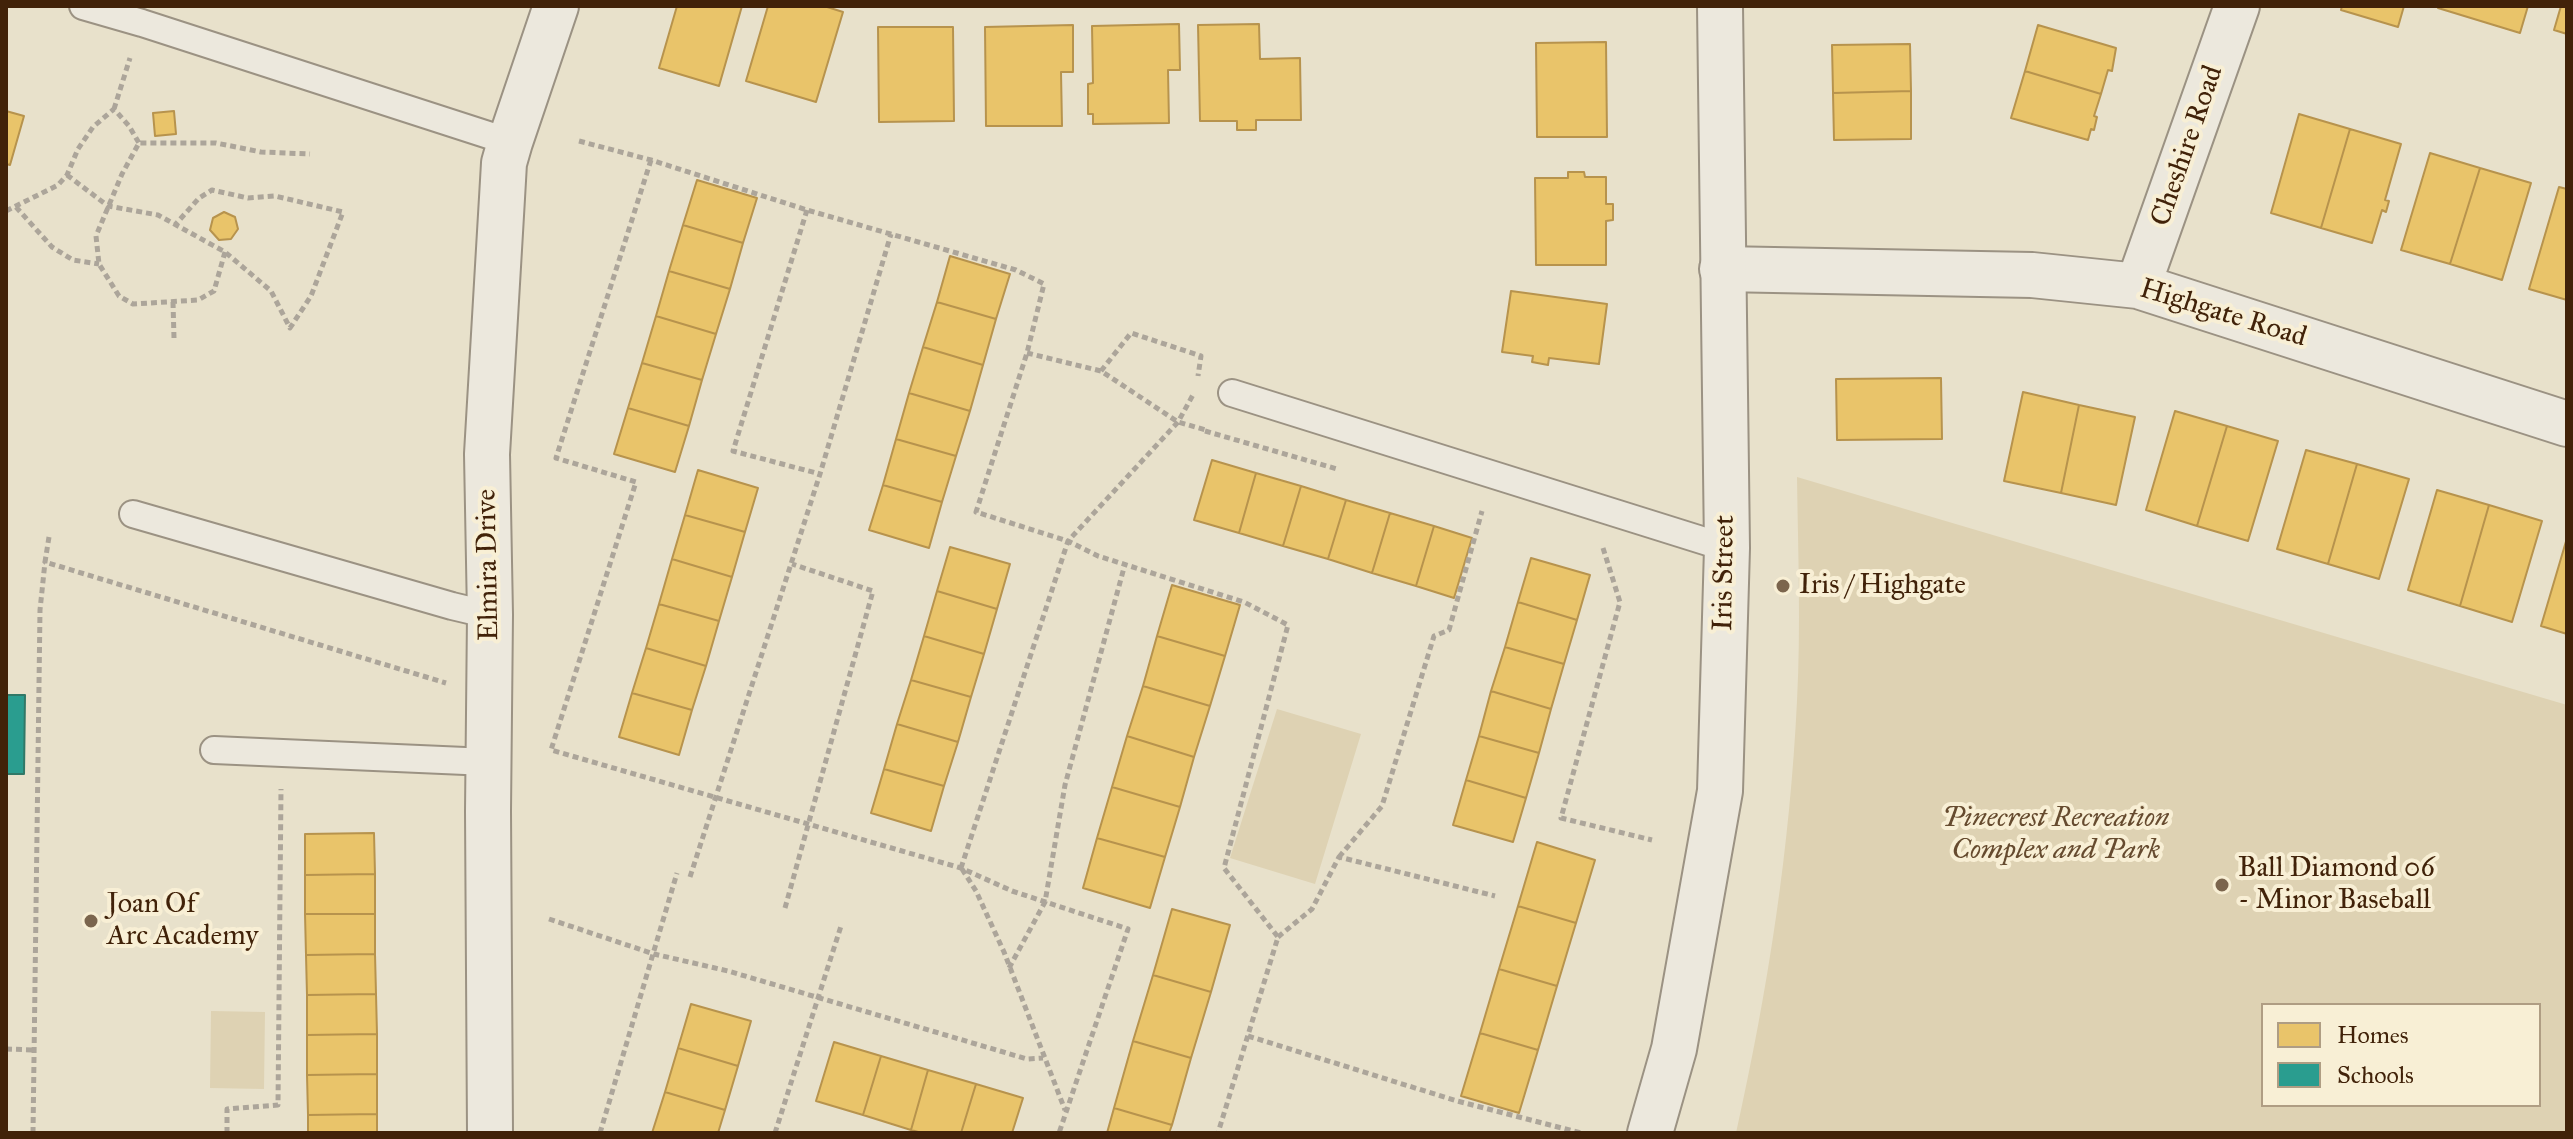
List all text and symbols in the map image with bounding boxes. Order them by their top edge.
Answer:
street label: Cheshire Road [2145,61,2231,231]
street label: Highgate Road [2136,273,2310,355]
street label: Elmira Drive [471,489,507,641]
street label: Iris Street [1707,515,1743,631]
place label: Iris / Highgate [1799,569,1966,603]
marker: Iris / Highgate [1774,577,1792,595]
park label: Pinecrest Recreation Complex and Park [1943,802,2169,868]
place label: Ball Diamond 06 - Minor Baseball [2238,852,2435,918]
marker: Ball Diamond 06 - Minor Baseball [2213,876,2231,894]
place label: Joan Of Arc Academy [107,888,258,954]
marker: Joan Of Arc Academy [82,912,100,930]
legend [2261,1003,2541,1107]
text: Homes [2337,1020,2409,1050]
text: Schools [2337,1060,2414,1090]

